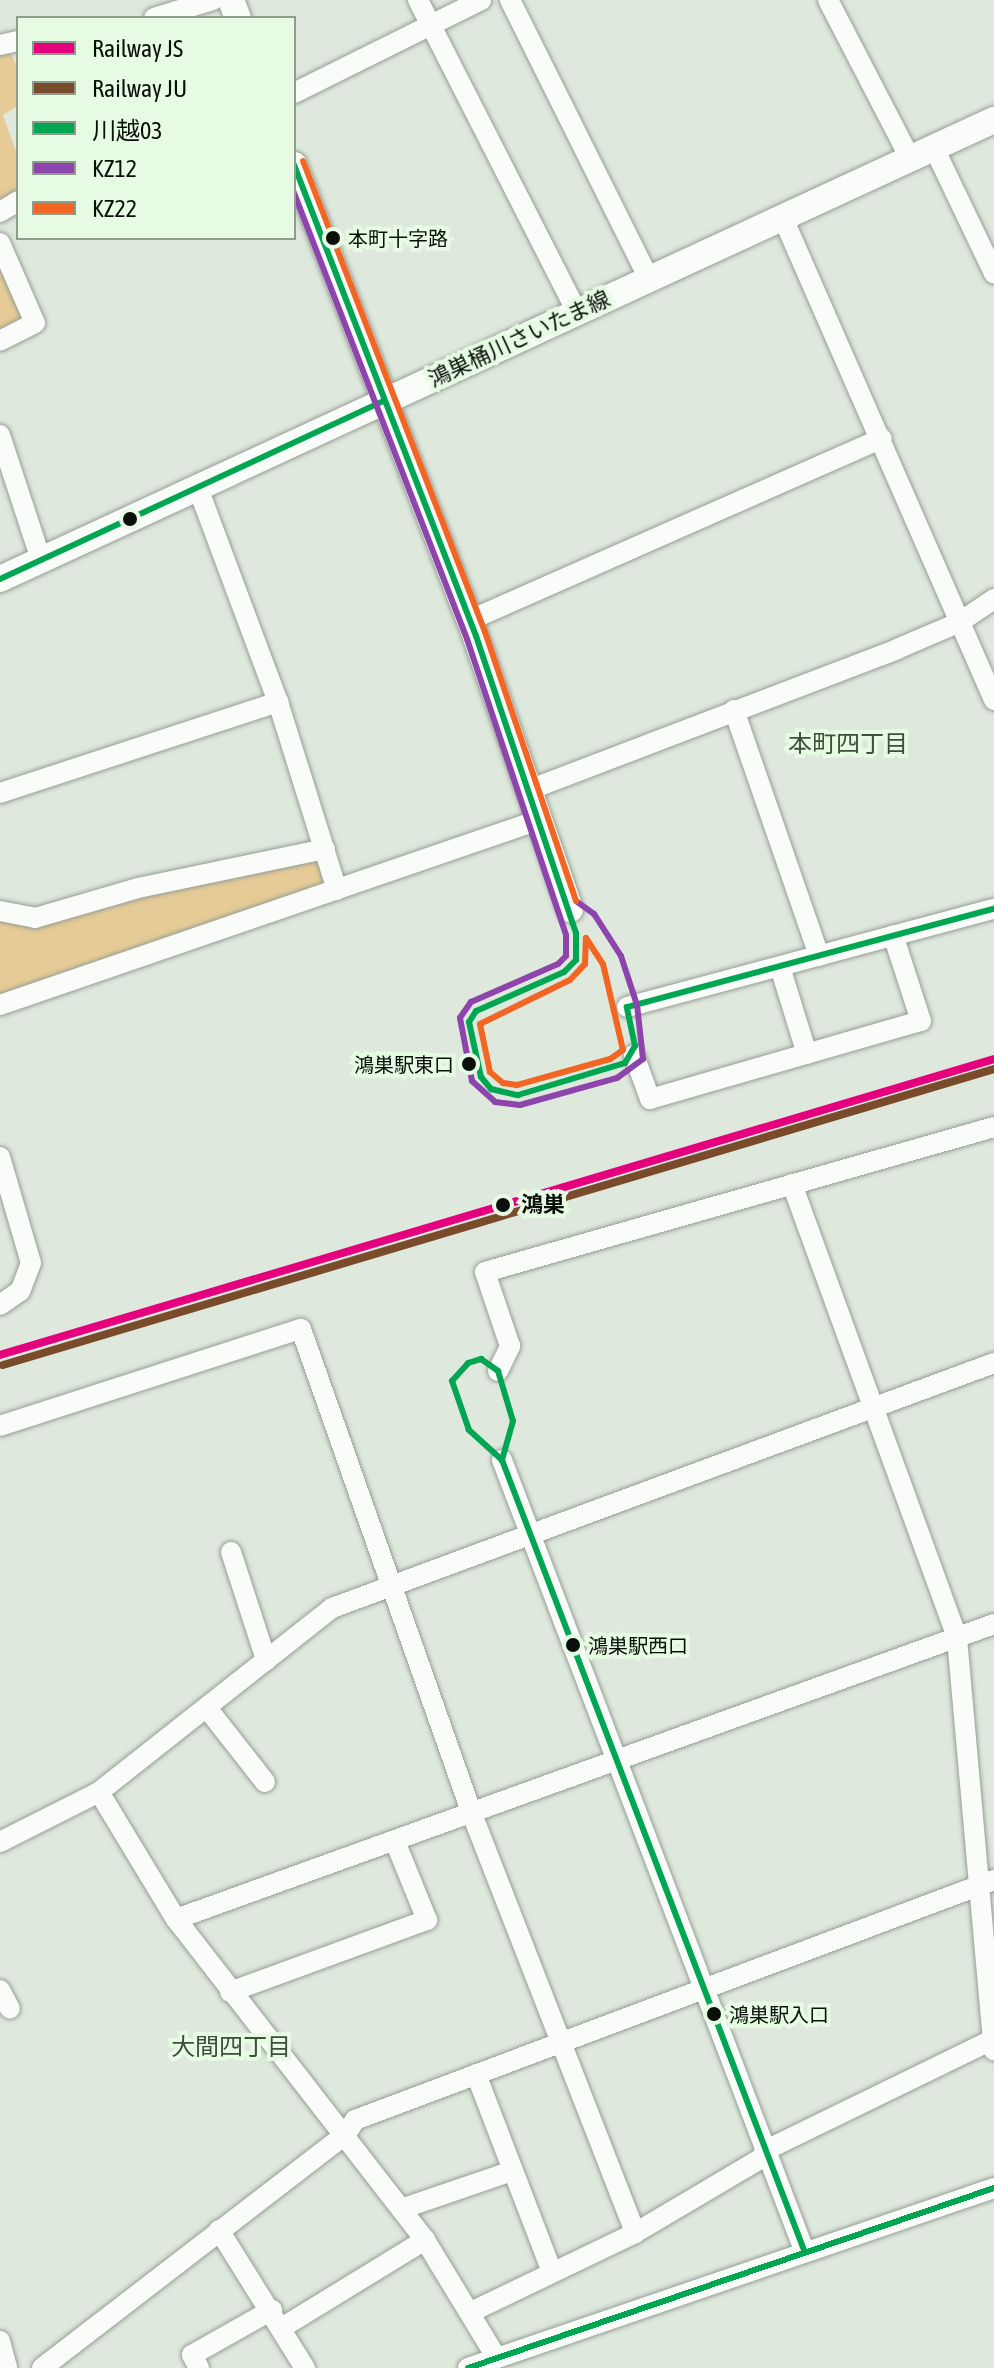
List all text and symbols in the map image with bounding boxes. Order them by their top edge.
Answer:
legend [16,16,296,240]
text: Railway JS [92,35,183,62]
text: Railway JU [92,75,187,102]
text: 川越03 [92,117,163,144]
text: KZ12 [92,155,137,182]
text: KZ22 [92,195,137,222]
place label: 本町十字路 [348,226,448,250]
marker: 本町十字路 [325,230,341,246]
street label: 鴻巣桶川さいたま線 [424,285,614,393]
unlabelled marker [122,511,138,527]
district label: 本町四丁目 [788,730,908,758]
place label: 鴻巣駅東口 [354,1052,454,1076]
marker: 鴻巣駅東口 [461,1056,477,1072]
place label: 鴻巣 [521,1192,565,1218]
marker: 鴻巣 [492,1194,514,1216]
place label: 鴻巣駅西口 [588,1633,688,1657]
marker: 鴻巣駅西口 [565,1637,581,1653]
place label: 鴻巣駅入口 [729,2002,829,2026]
marker: 鴻巣駅入口 [706,2006,722,2022]
district label: 大間四丁目 [171,2033,291,2061]

